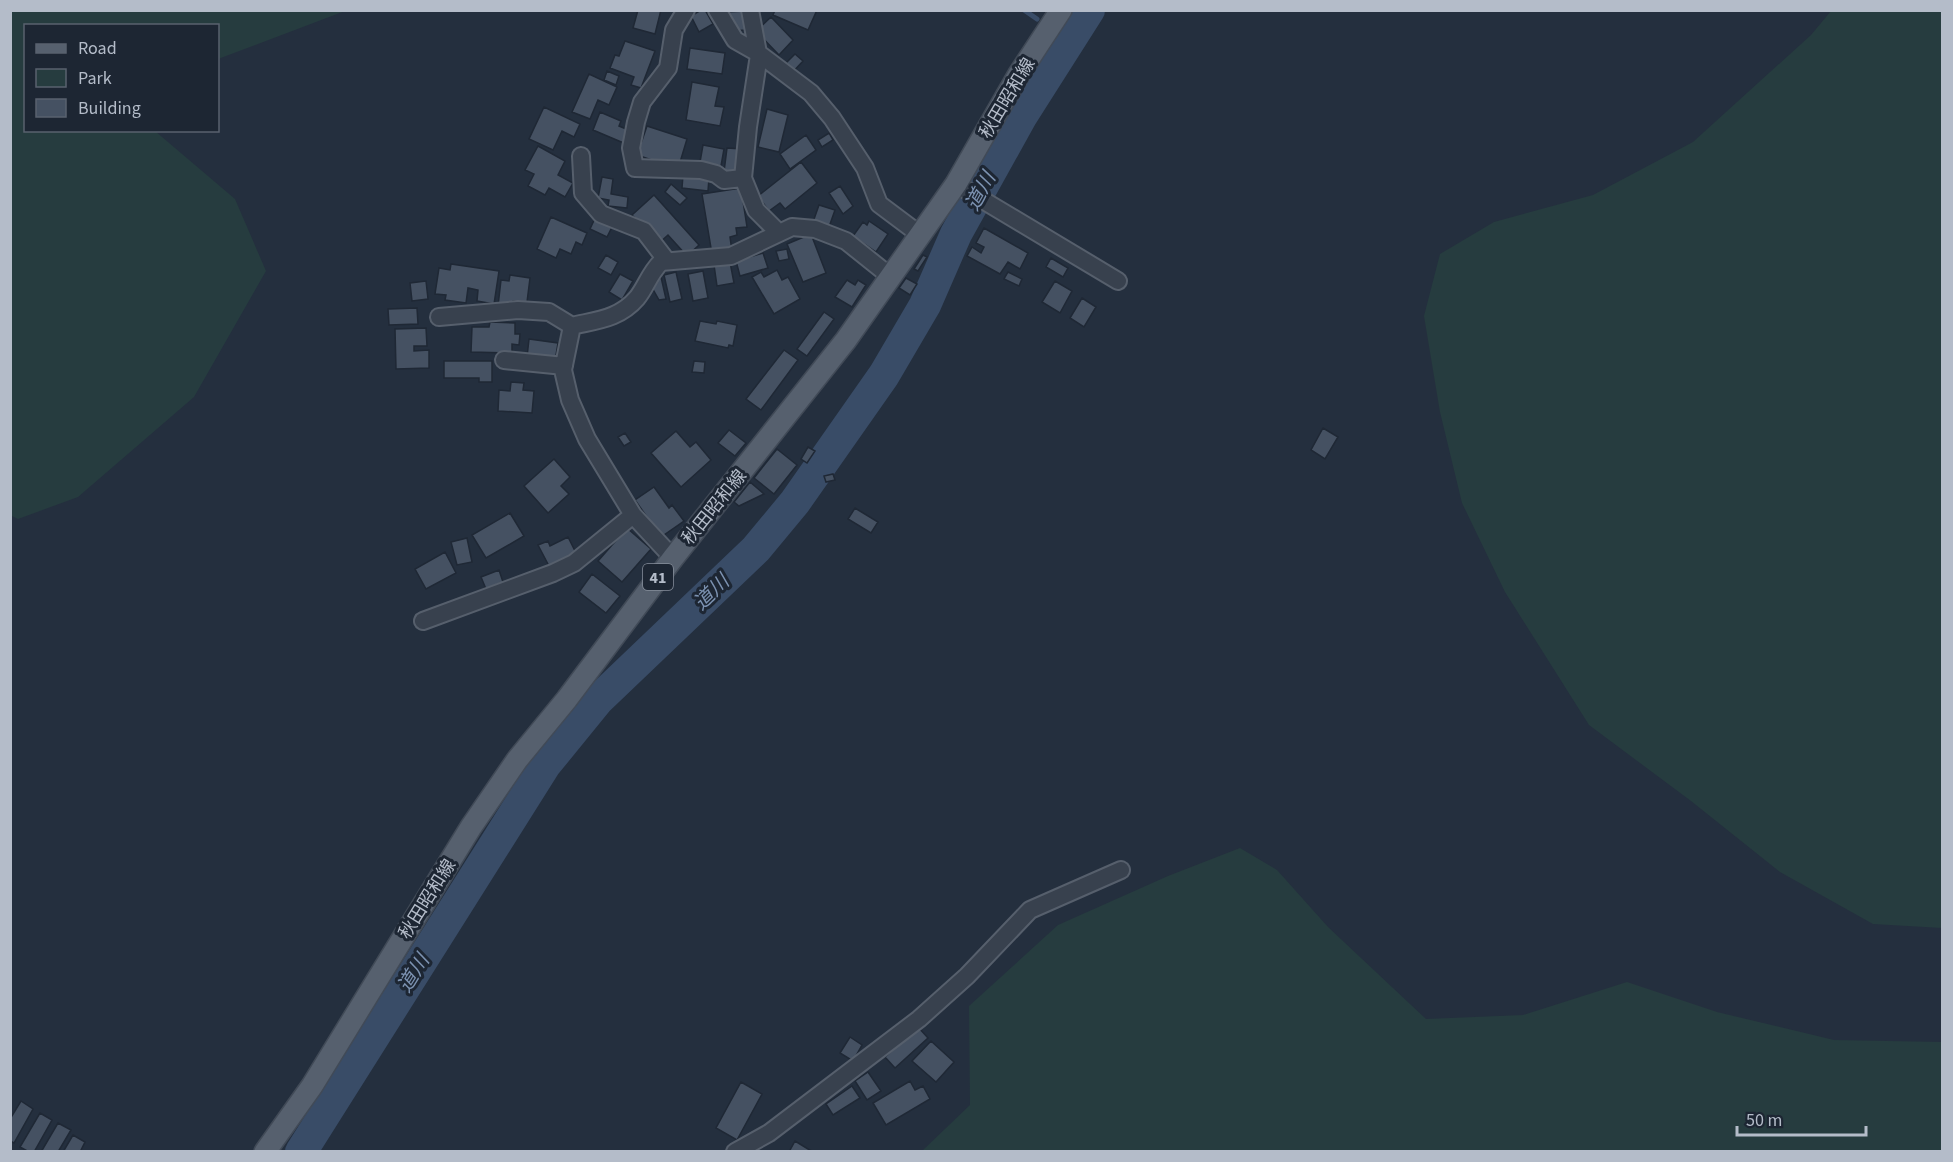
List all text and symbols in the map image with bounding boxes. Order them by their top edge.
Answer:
legend [24,24,219,132]
text: Road [78,36,117,61]
street label: 秋田昭和線 [974,53,1041,143]
text: Park [78,66,112,91]
text: Building [78,96,141,121]
water label: 道川 [959,165,1004,216]
street label: 秋田昭和線 [676,464,752,550]
road number: 41 [643,564,673,590]
water label: 道川 [688,567,737,617]
street label: 秋田昭和線 [393,854,462,944]
water label: 道川 [391,947,437,998]
scale bar [1737,1099,1866,1137]
text: 50 m [1746,1108,1782,1133]

